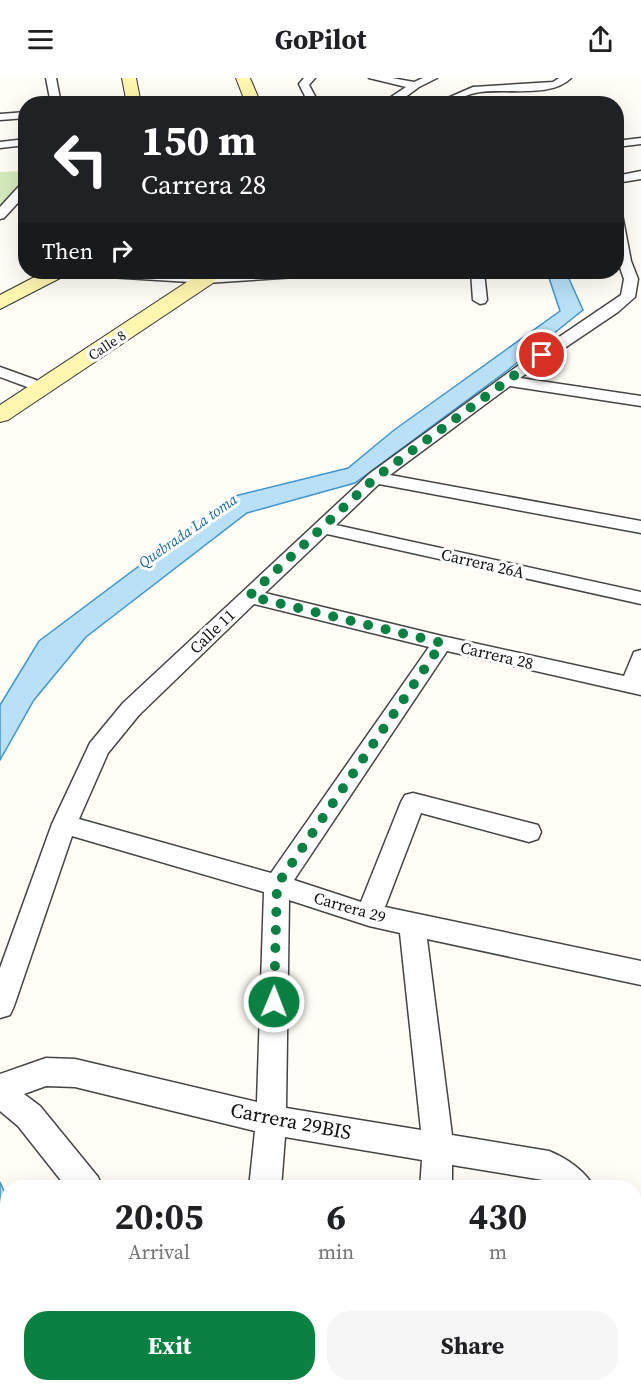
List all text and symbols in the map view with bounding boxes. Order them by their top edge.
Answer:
text: GoPilot [275,21,366,58]
icon: menu [24,23,57,56]
icon: share [584,23,617,56]
text: 150 m [141,111,256,169]
icon: left [42,120,120,198]
text: Carrera 28 [141,166,266,203]
icon: right [105,234,138,267]
text: Then [42,236,93,266]
street label: Calle 8 [84,325,130,365]
pin [516,329,567,380]
icon: arrive [525,338,558,371]
water label: Quebrada La toma [134,489,242,573]
street label: Carrera 26A [439,543,527,583]
street label: Calle 11 [184,604,240,658]
street label: Carrera 28 [458,636,536,674]
street label: Carrera 29 [311,886,389,928]
position arrow [242,970,306,1034]
street label: Carrera 29BIS [228,1096,354,1146]
text: 20:05 [115,1192,203,1241]
text: 6 [326,1192,346,1241]
text: 430 [469,1192,527,1241]
text: Arrival [128,1238,190,1266]
text: min [318,1238,354,1266]
text: m [489,1238,507,1266]
button: Exit [24,1311,315,1380]
button: Share [327,1311,618,1380]

